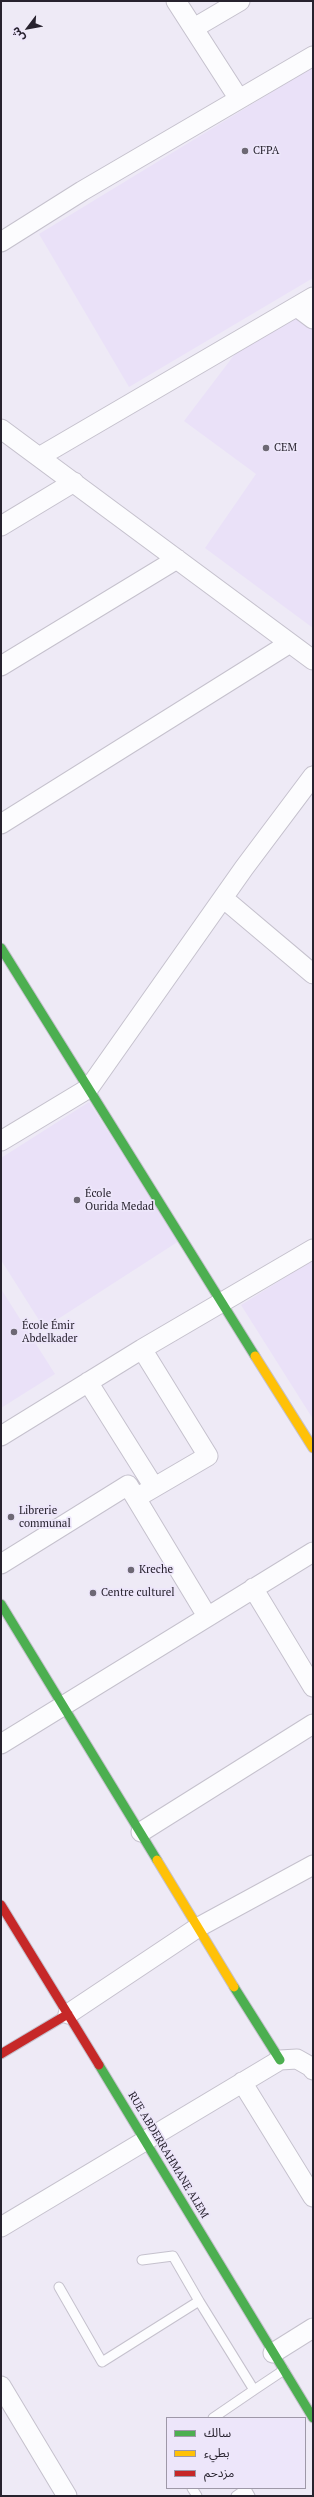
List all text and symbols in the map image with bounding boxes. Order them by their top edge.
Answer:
north arrow [8,8,48,48]
text: ش [8,24,28,44]
place label: CFPA [253,144,279,158]
marker: CFPA [240,146,250,156]
place label: CEM [274,441,297,455]
marker: CEM [261,443,271,453]
place label: École Ourida Medad [85,1187,154,1213]
marker: École Ourida Medad [72,1195,82,1205]
place label: École Émir Abdelkader [22,1319,78,1345]
marker: École Émir Abdelkader [9,1327,19,1337]
place label: Librerie communal [19,1504,71,1530]
marker: Librerie communal [6,1512,16,1522]
place label: Kreche [139,1563,173,1577]
marker: Kreche [126,1565,136,1575]
place label: Centre culturel [101,1586,175,1600]
marker: Centre culturel [88,1588,98,1598]
street label: RUE ABDERRAHMANE ALEM [125,2089,211,2221]
legend [166,2417,306,2489]
text: سالك [204,2425,231,2440]
text: بطيء [204,2445,230,2460]
text: مزدحم [204,2465,234,2480]

